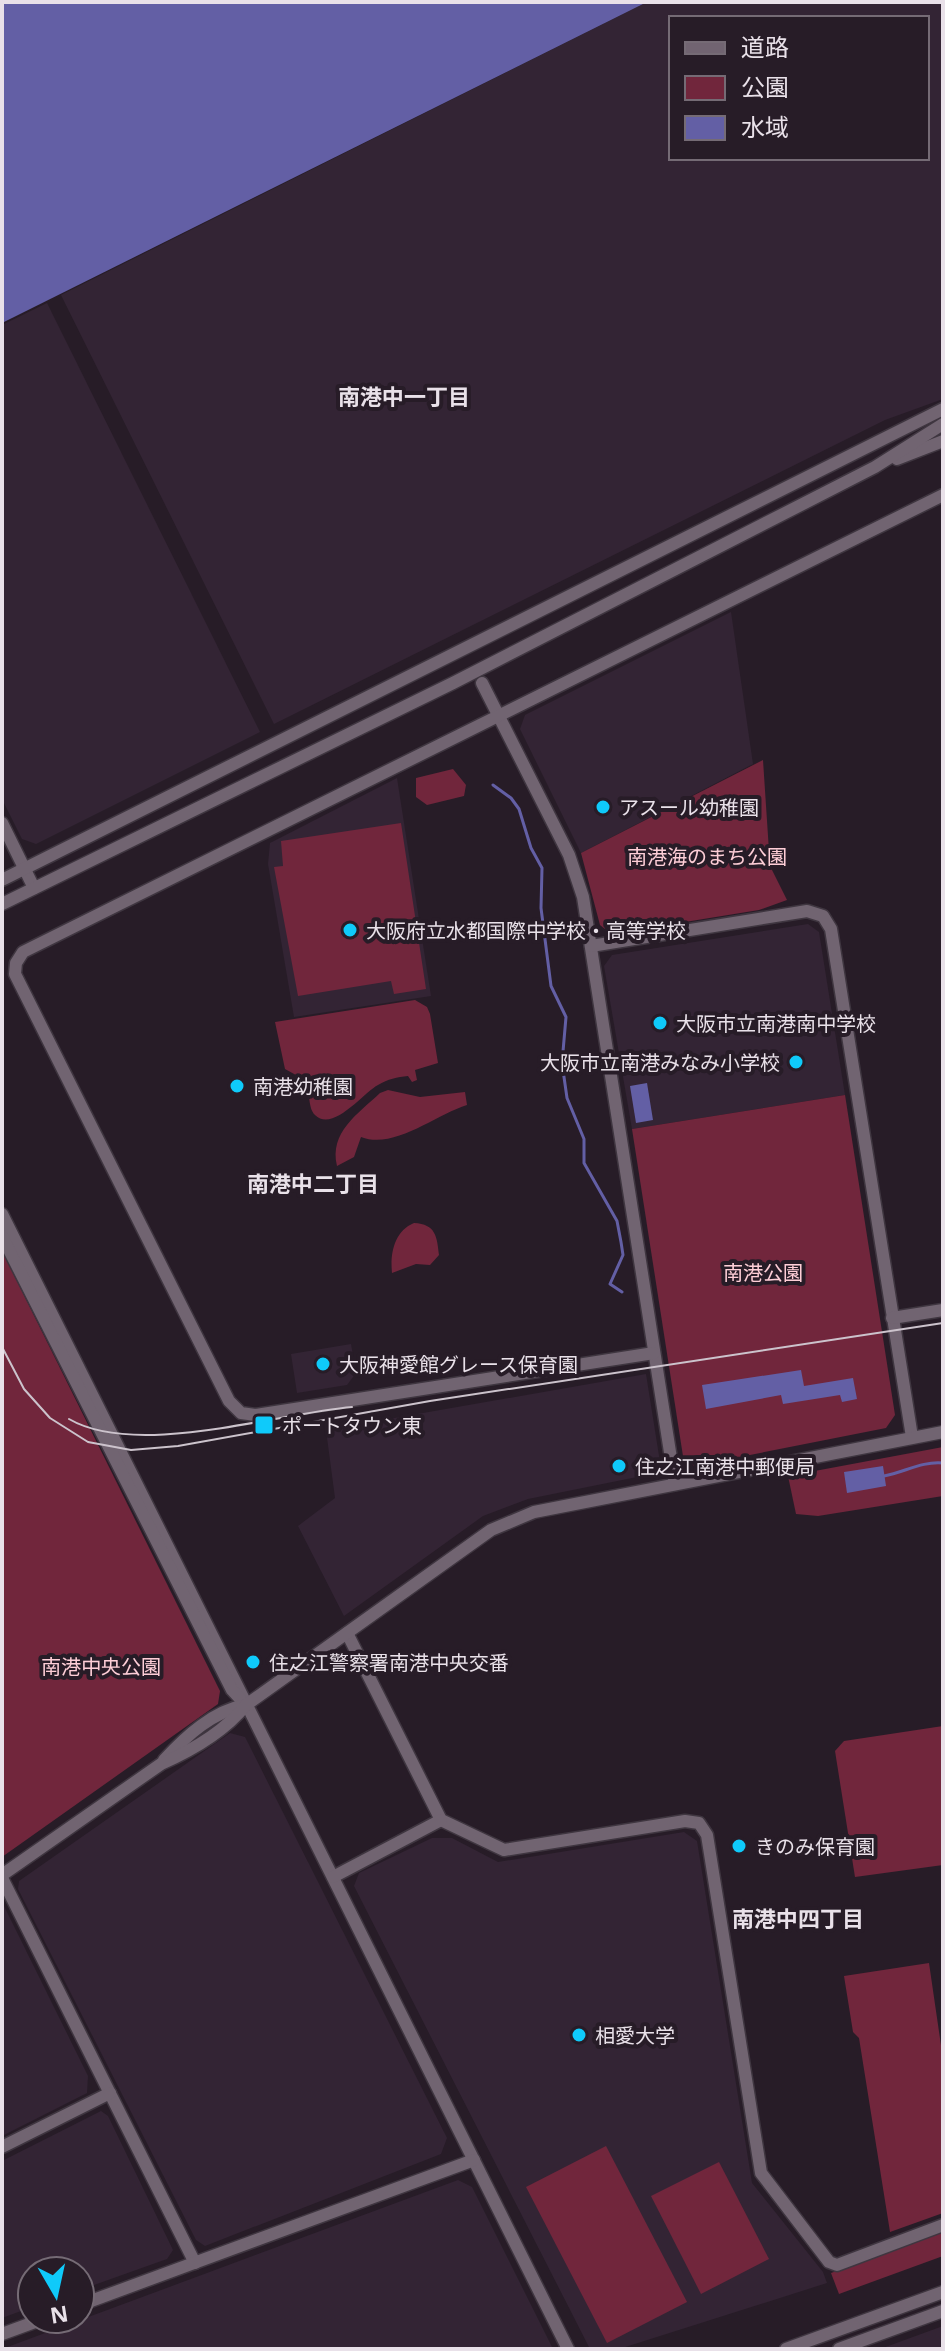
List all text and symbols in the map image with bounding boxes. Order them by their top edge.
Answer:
legend [669,16,929,160]
text: 道路 [741,30,789,63]
text: 公園 [741,70,789,103]
text: 水域 [741,110,789,143]
district label: 南港中一丁目 [338,381,470,411]
place label: アスール幼稚園 [619,794,759,821]
marker: アスール幼稚園 [594,798,612,816]
park label: 南港海のまち公園 [627,843,787,870]
place label: 大阪府立水都国際中学校・高等学校 [366,917,686,944]
marker: 大阪府立水都国際中学校・高等学校 [341,921,359,939]
place label: 大阪市立南港南中学校 [676,1010,876,1037]
marker: 大阪市立南港南中学校 [651,1014,669,1032]
place label: 大阪市立南港みなみ小学校 [540,1049,780,1076]
marker: 大阪市立南港みなみ小学校 [787,1053,805,1071]
place label: 南港幼稚園 [253,1073,353,1100]
marker: 南港幼稚園 [228,1077,246,1095]
district label: 南港中二丁目 [247,1168,379,1198]
park label: 南港公園 [723,1259,803,1286]
place label: 大阪神愛館グレース保育園 [339,1351,578,1378]
marker: 大阪神愛館グレース保育園 [314,1355,332,1373]
place label: ポートタウン東 [282,1412,422,1439]
marker: ポートタウン東 [253,1414,275,1436]
place label: 住之江南港中郵便局 [635,1453,815,1480]
marker: 住之江南港中郵便局 [610,1457,628,1475]
place label: 住之江警察署南港中央交番 [269,1649,509,1676]
park label: 南港中央公園 [41,1653,161,1680]
marker: 住之江警察署南港中央交番 [244,1653,262,1671]
place label: きのみ保育園 [755,1833,875,1860]
marker: きのみ保育園 [730,1837,748,1855]
district label: 南港中四丁目 [732,1903,864,1933]
place label: 相愛大学 [595,2022,675,2049]
marker: 相愛大学 [570,2026,588,2044]
north arrow [16,2255,96,2335]
text: N [48,2300,70,2332]

